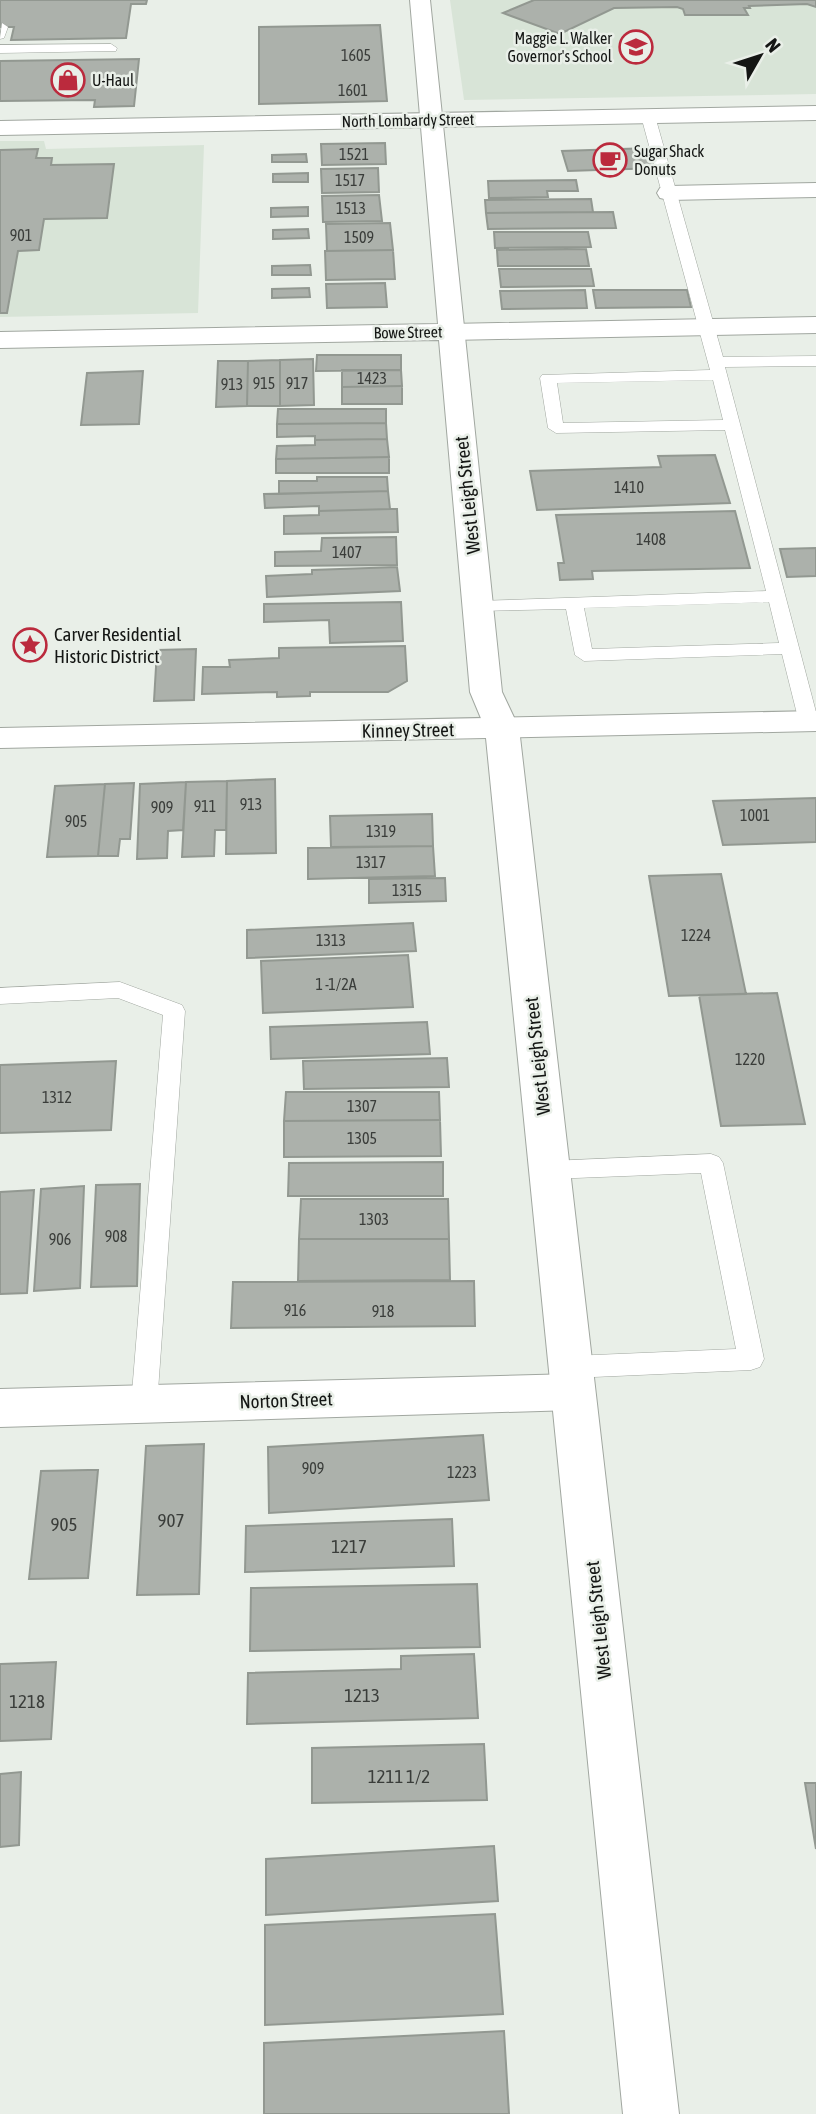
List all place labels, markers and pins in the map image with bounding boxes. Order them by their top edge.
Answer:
school or university icon: Maggie L. Walker Governor's School [617,28,655,66]
place label: Maggie L. Walker Governor's School [508,29,613,65]
shop icon: U-Haul [49,61,87,99]
place label: U-Haul [92,71,135,89]
cafe icon: Sugar Shack Donuts [591,141,629,179]
place label: Sugar Shack Donuts [634,142,704,178]
place label: Carver Residential Historic District [54,623,181,667]
place icon: Carver Residential Historic District [11,626,49,664]

